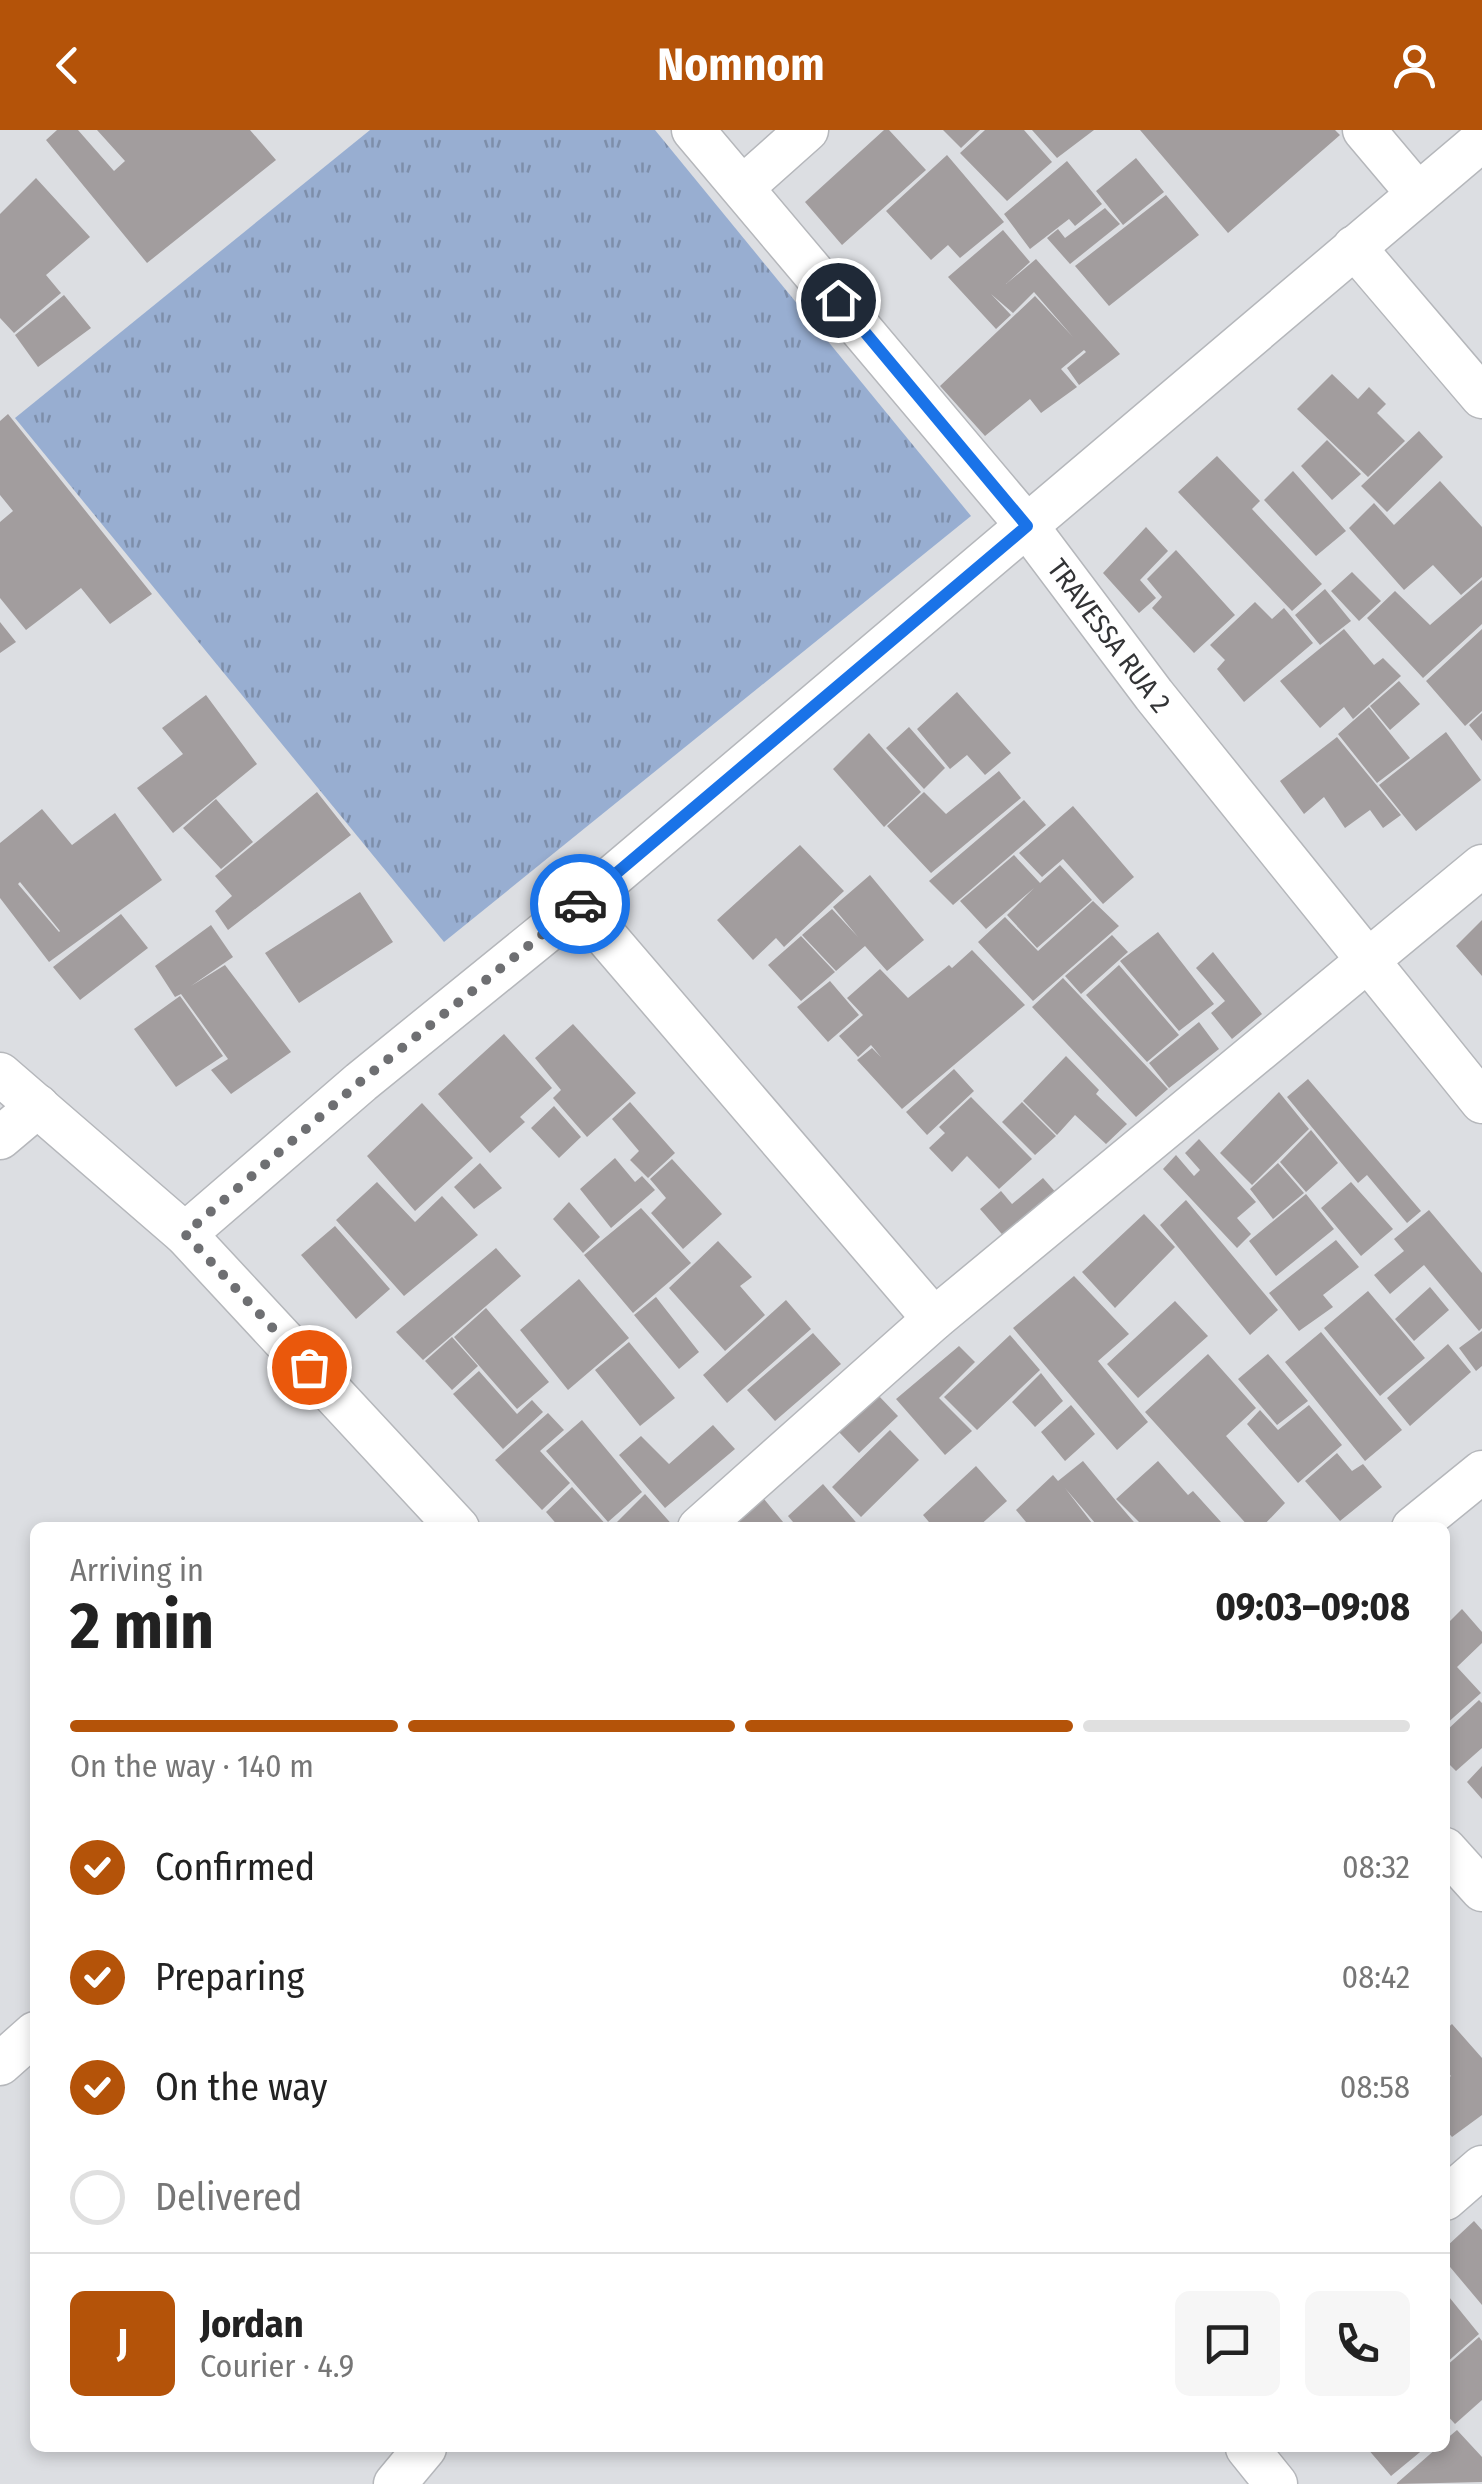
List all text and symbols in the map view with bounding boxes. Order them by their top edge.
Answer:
icon: back [40,38,95,93]
text: Nomnom [657,38,825,92]
icon: person [1387,38,1442,93]
pin [796,258,881,343]
icon: home [811,273,866,328]
street label: TRAVESSA RUA 2 [1041,553,1177,719]
courier [530,854,630,954]
icon: car [553,877,608,932]
pin [267,1325,352,1410]
icon: bag [282,1340,337,1395]
text: Arriving in [70,1551,204,1589]
text: 09:03–09:08 [1215,1584,1410,1630]
text: 2 min [70,1587,214,1665]
text: On the way · 140 m [70,1747,314,1785]
icon: check [70,1840,125,1895]
text: Confirmed [155,1844,315,1890]
text: 08:32 [1342,1848,1410,1886]
icon: check [70,1950,125,2005]
text: Preparing [155,1954,304,2000]
text: 08:42 [1342,1958,1410,1996]
icon: check [70,2060,125,2115]
text: On the way [155,2064,327,2110]
text: 08:58 [1340,2068,1410,2106]
text: Delivered [155,2174,302,2220]
button: chat [1175,2291,1280,2396]
button: phone [1305,2291,1410,2396]
text: Jordan [200,2301,304,2347]
text: J [117,2320,128,2366]
text: Courier · 4.9 [200,2347,354,2385]

